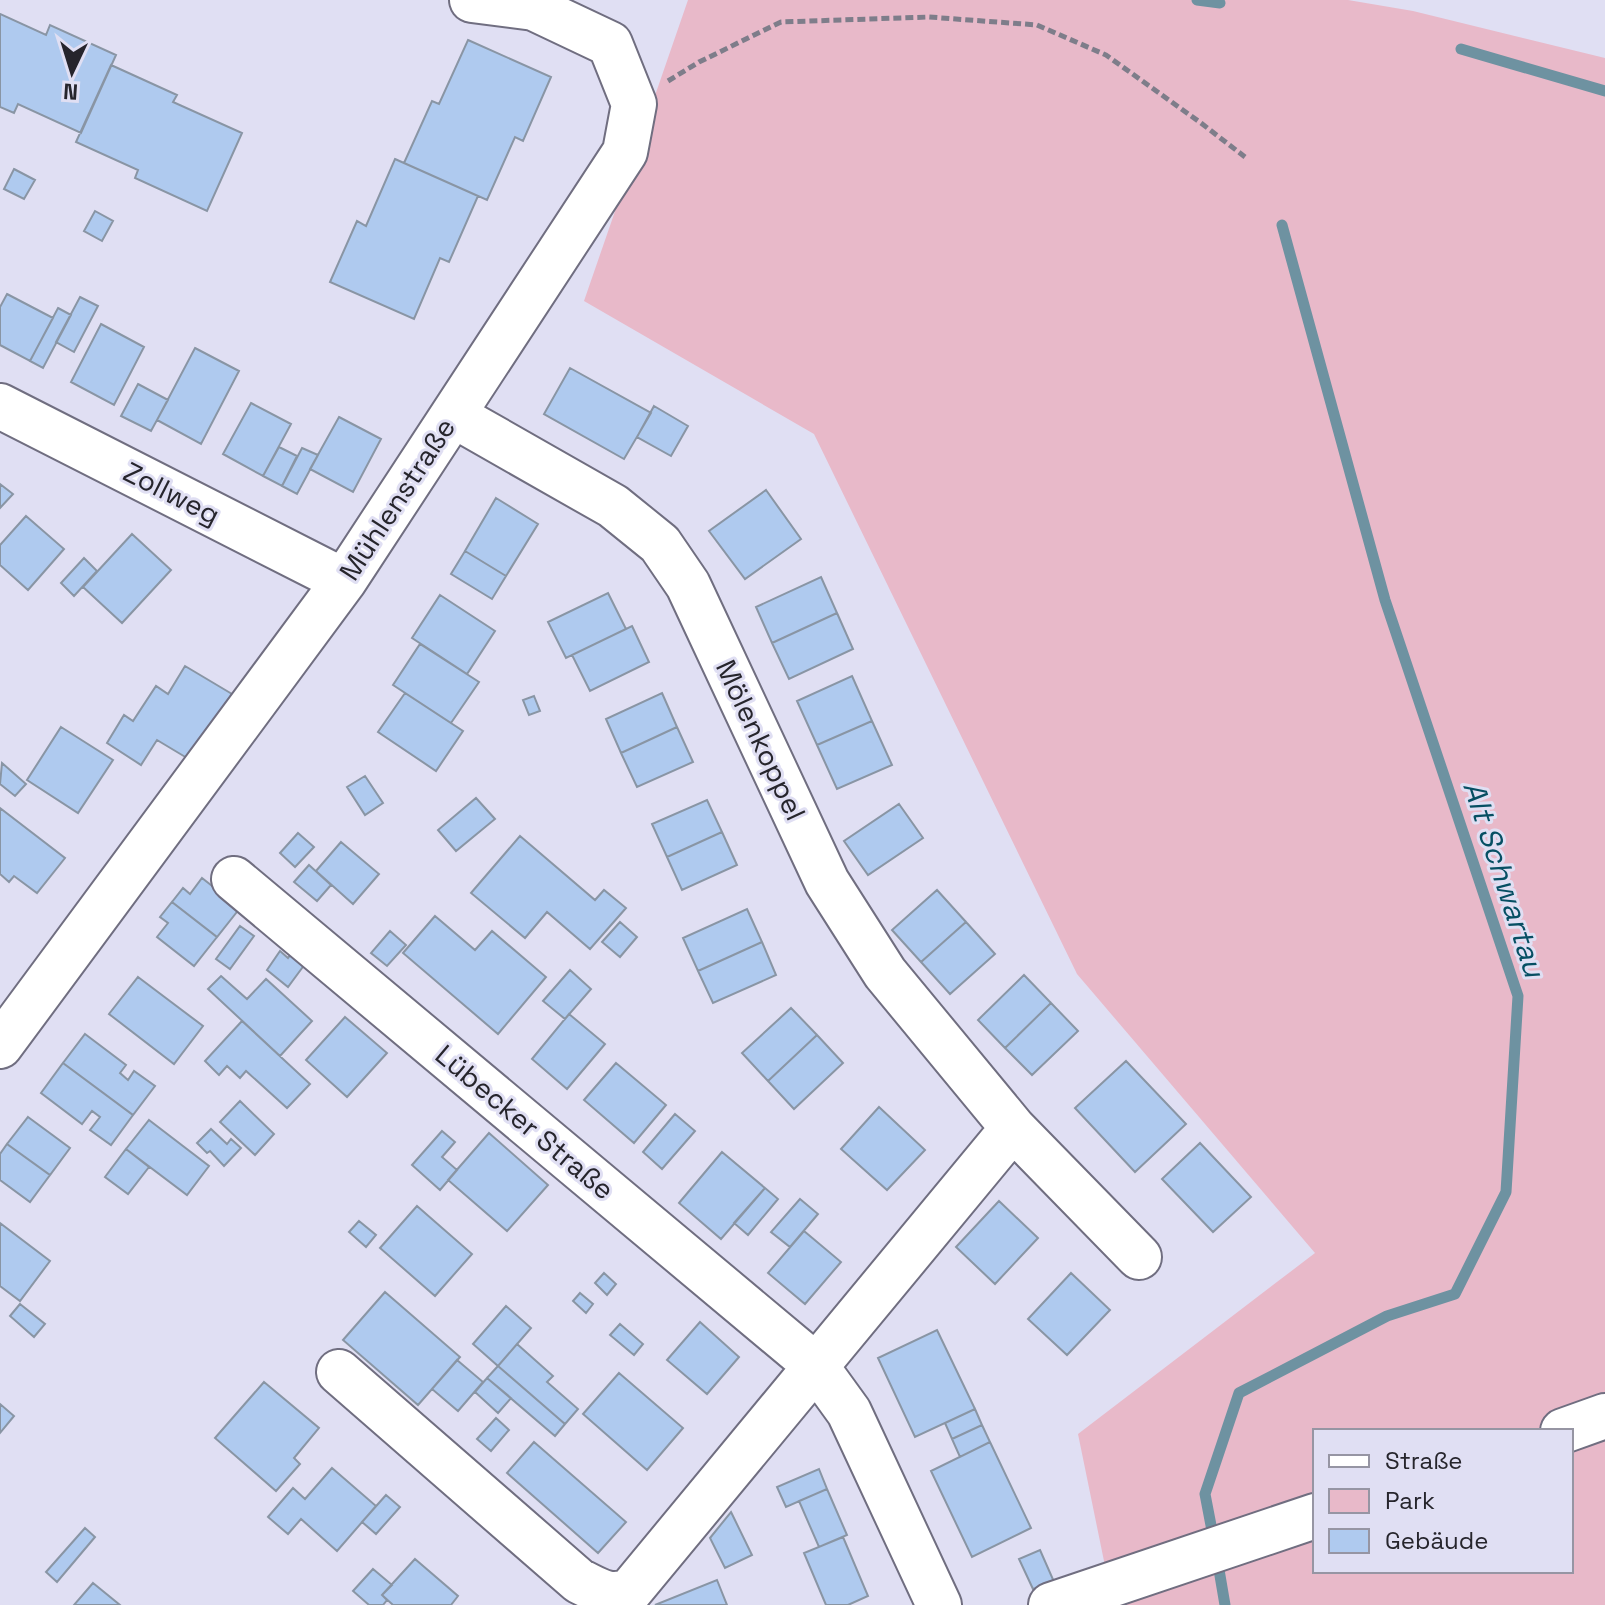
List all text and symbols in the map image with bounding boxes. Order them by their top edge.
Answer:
north arrow [32,32,112,112]
text: N [62,77,79,106]
street label: Mühlenstraße [331,411,463,587]
street label: Zollweg [118,453,226,533]
street label: Mölenkoppel [708,654,814,826]
water label: Alt Schwartau [1454,776,1555,983]
street label: Lübecker Straße [428,1037,622,1207]
legend [1313,1429,1573,1573]
text: Straße [1385,1445,1462,1476]
text: Park [1385,1485,1435,1516]
text: Gebäude [1385,1525,1488,1556]

